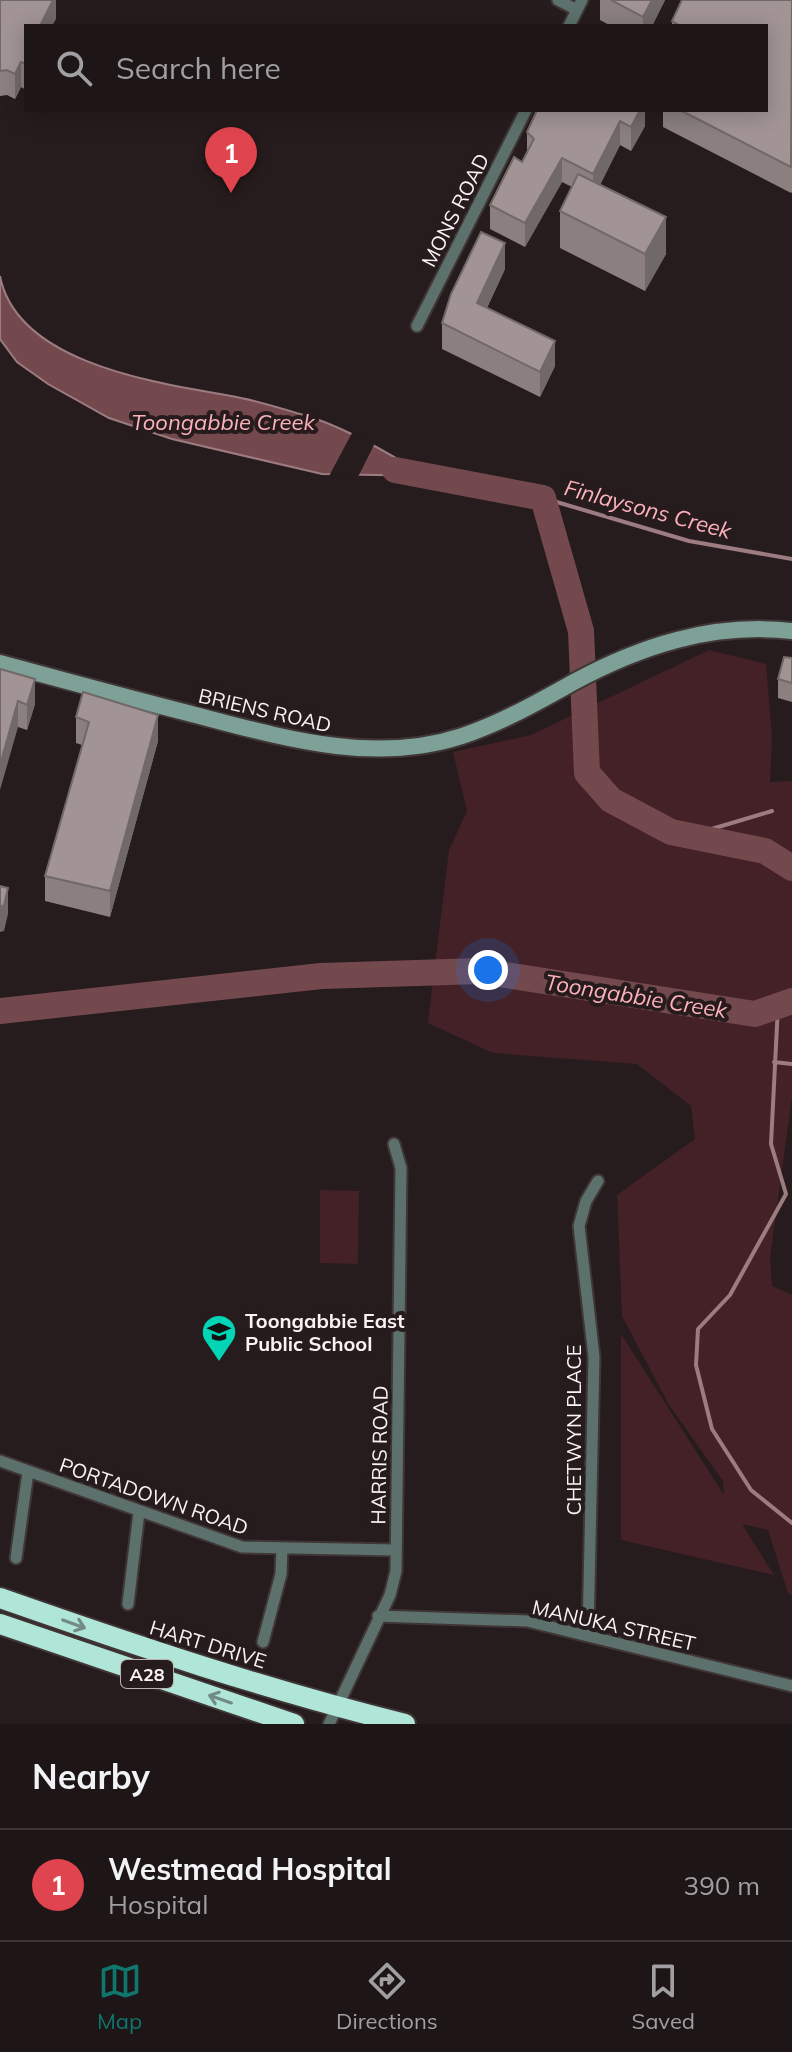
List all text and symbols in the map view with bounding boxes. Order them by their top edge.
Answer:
search box [24,24,768,112]
icon: search [52,46,96,90]
text: Search here [116,49,281,87]
pin: 1 [205,127,257,193]
street label: MONS ROAD [416,149,494,271]
water label: Toongabbie Creek [131,408,315,436]
water label: Finlaysons Creek [562,473,735,545]
street label: BRIENS ROAD [196,683,334,737]
your location [468,950,508,990]
water label: Toongabbie Creek [543,968,730,1024]
place label: Toongabbie East Public School [245,1308,405,1356]
school or university icon: Toongabbie East Public School [200,1313,238,1363]
street label: CHETWYN PLACE [561,1344,586,1516]
street label: HARRIS ROAD [365,1385,393,1525]
street label: PORTADOWN ROAD [56,1452,252,1540]
street label: MANUKA STREET [530,1594,698,1656]
street label: HART DRIVE [147,1614,269,1674]
one-way arrow [61,1618,85,1632]
road number: A28 [121,1660,173,1688]
one-way arrow [208,1691,233,1706]
text: Nearby [32,1755,150,1798]
text: Westmead Hospital [108,1850,392,1888]
text: 1 [50,1869,66,1902]
text: 390 m [684,1869,760,1902]
text: Hospital [108,1888,208,1921]
tab: Map [97,1959,142,2035]
tab: Directions [336,1959,438,2035]
tab: Saved [632,1959,695,2035]

